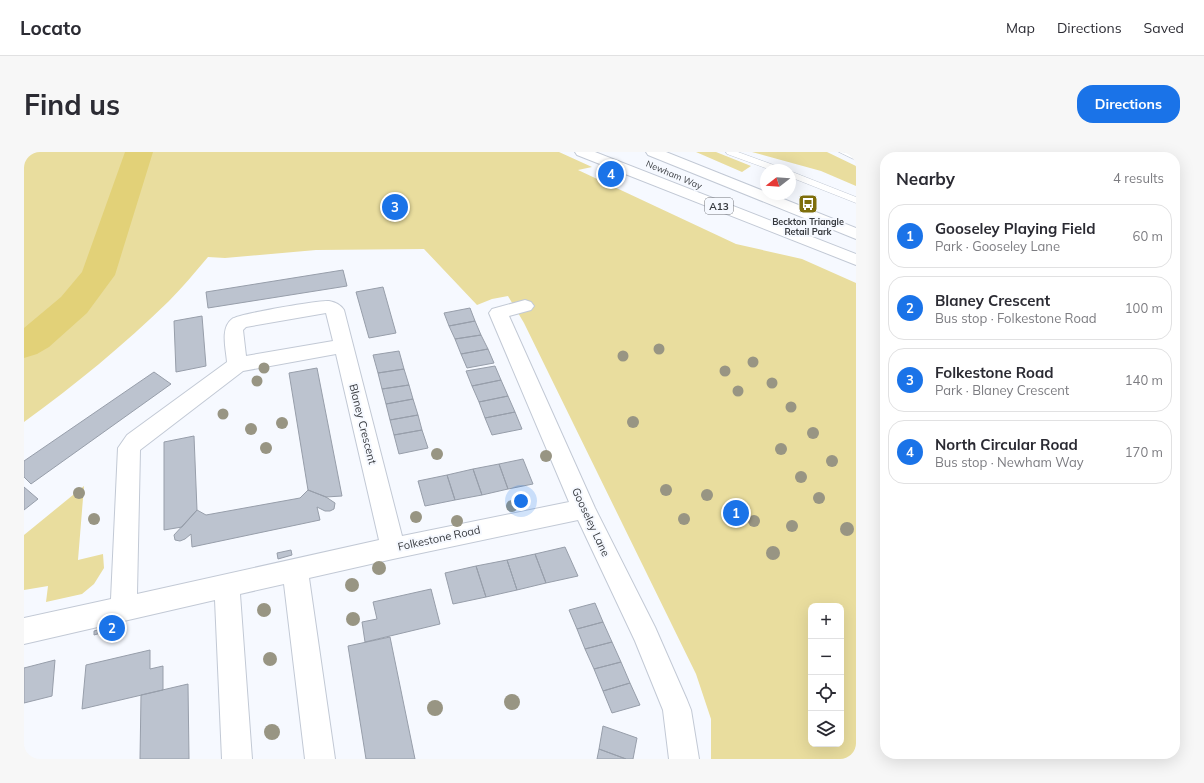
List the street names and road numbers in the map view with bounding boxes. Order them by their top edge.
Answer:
street label: Newham Way [644,158,704,192]
road number: A13 [705,198,733,214]
street label: Blaney Crescent [346,382,380,466]
street label: Gooseley Lane [569,485,613,559]
street label: Folkestone Road [396,522,482,554]

